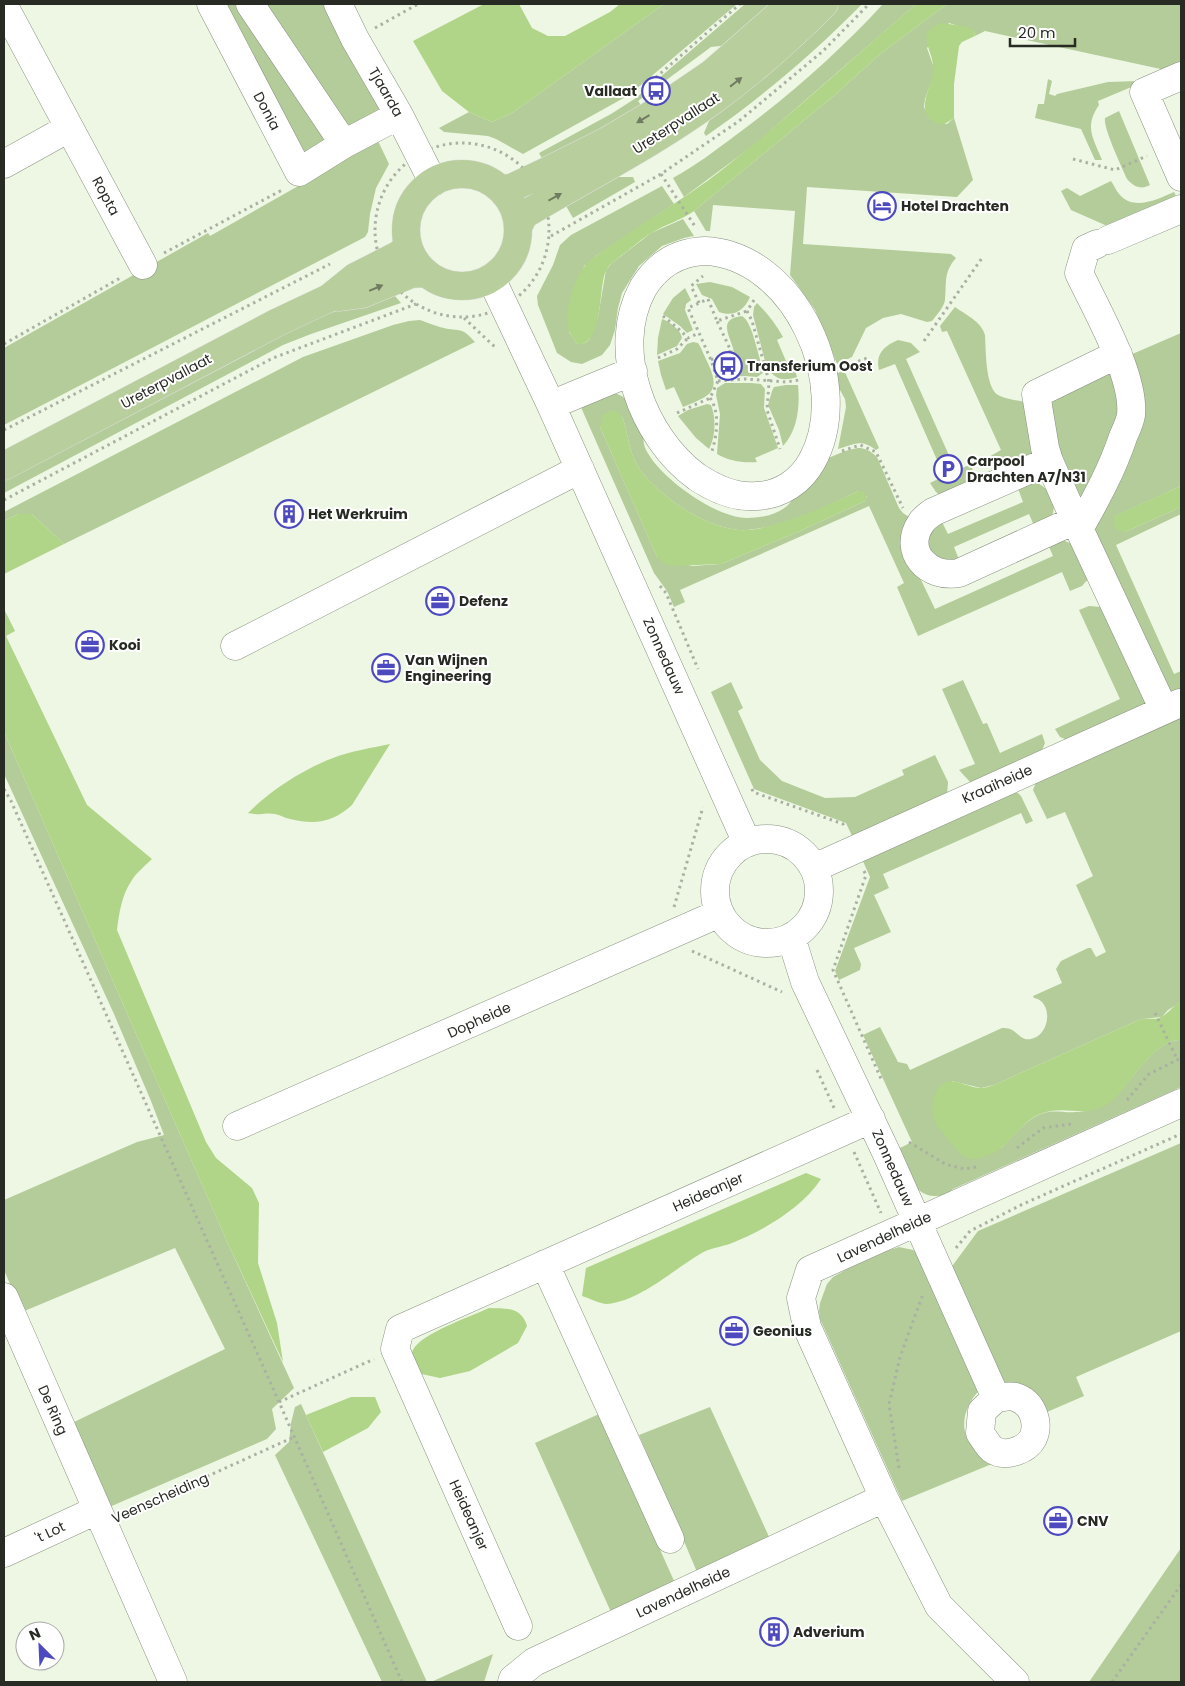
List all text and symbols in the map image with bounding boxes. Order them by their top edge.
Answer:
scale bar [1010,15,1075,47]
text: 20 m [1018,22,1056,43]
street label: Tjaarda [364,64,408,120]
bus stop icon: Vallaat [641,76,671,106]
one-way arrow [730,76,743,87]
place label: Vallaat [584,81,637,101]
street label: Ureterpvallaat [629,87,723,159]
street label: Donia [249,88,285,134]
one-way arrow [636,115,649,124]
street label: Ropta [87,173,125,219]
hotel icon: Hotel Drachten [867,191,897,221]
one-way arrow [548,193,562,201]
place label: Hotel Drachten [901,196,1009,216]
one-way arrow [369,284,384,292]
street label: Ureterpvallaat [117,349,215,413]
bus stop icon: Transferium Oost [713,351,743,381]
place label: Transferium Oost [747,356,873,376]
place label: Carpool Drachten A7/N31 [967,451,1086,487]
parking icon: Carpool Drachten A7/N31 [933,454,963,484]
building icon: Het Werkruim [274,499,304,529]
place label: Het Werkruim [308,504,408,524]
office icon: Defenz [425,586,455,616]
place label: Defenz [459,591,508,611]
street label: Zonnedauw [638,614,690,698]
office icon: Kooi [75,630,105,660]
place label: Kooi [109,635,141,655]
place label: Van Wijnen Engineering [405,650,491,686]
office icon: Van Wijnen Engineering [371,653,401,683]
street label: Kraaiheide [959,759,1036,808]
street label: Dopheide [444,997,514,1043]
street label: Zonnedauw [867,1126,919,1210]
street label: Heideanjer [669,1167,747,1217]
street label: Lavendelheide [834,1206,935,1268]
office icon: Geonius [719,1316,749,1346]
place label: Geonius [753,1321,812,1341]
street label: De Ring [33,1382,73,1438]
street label: Veenscheiding [108,1468,212,1528]
street label: Heideanjer [444,1476,494,1554]
office icon: CNV [1043,1506,1073,1536]
place label: CNV [1077,1511,1109,1531]
street label: 't Lot [32,1516,68,1548]
street label: Lavendelheide [633,1561,734,1623]
building icon: Adverium [759,1617,789,1647]
north arrow [15,1621,65,1671]
place label: Adverium [793,1622,865,1642]
text: N [26,1623,44,1645]

